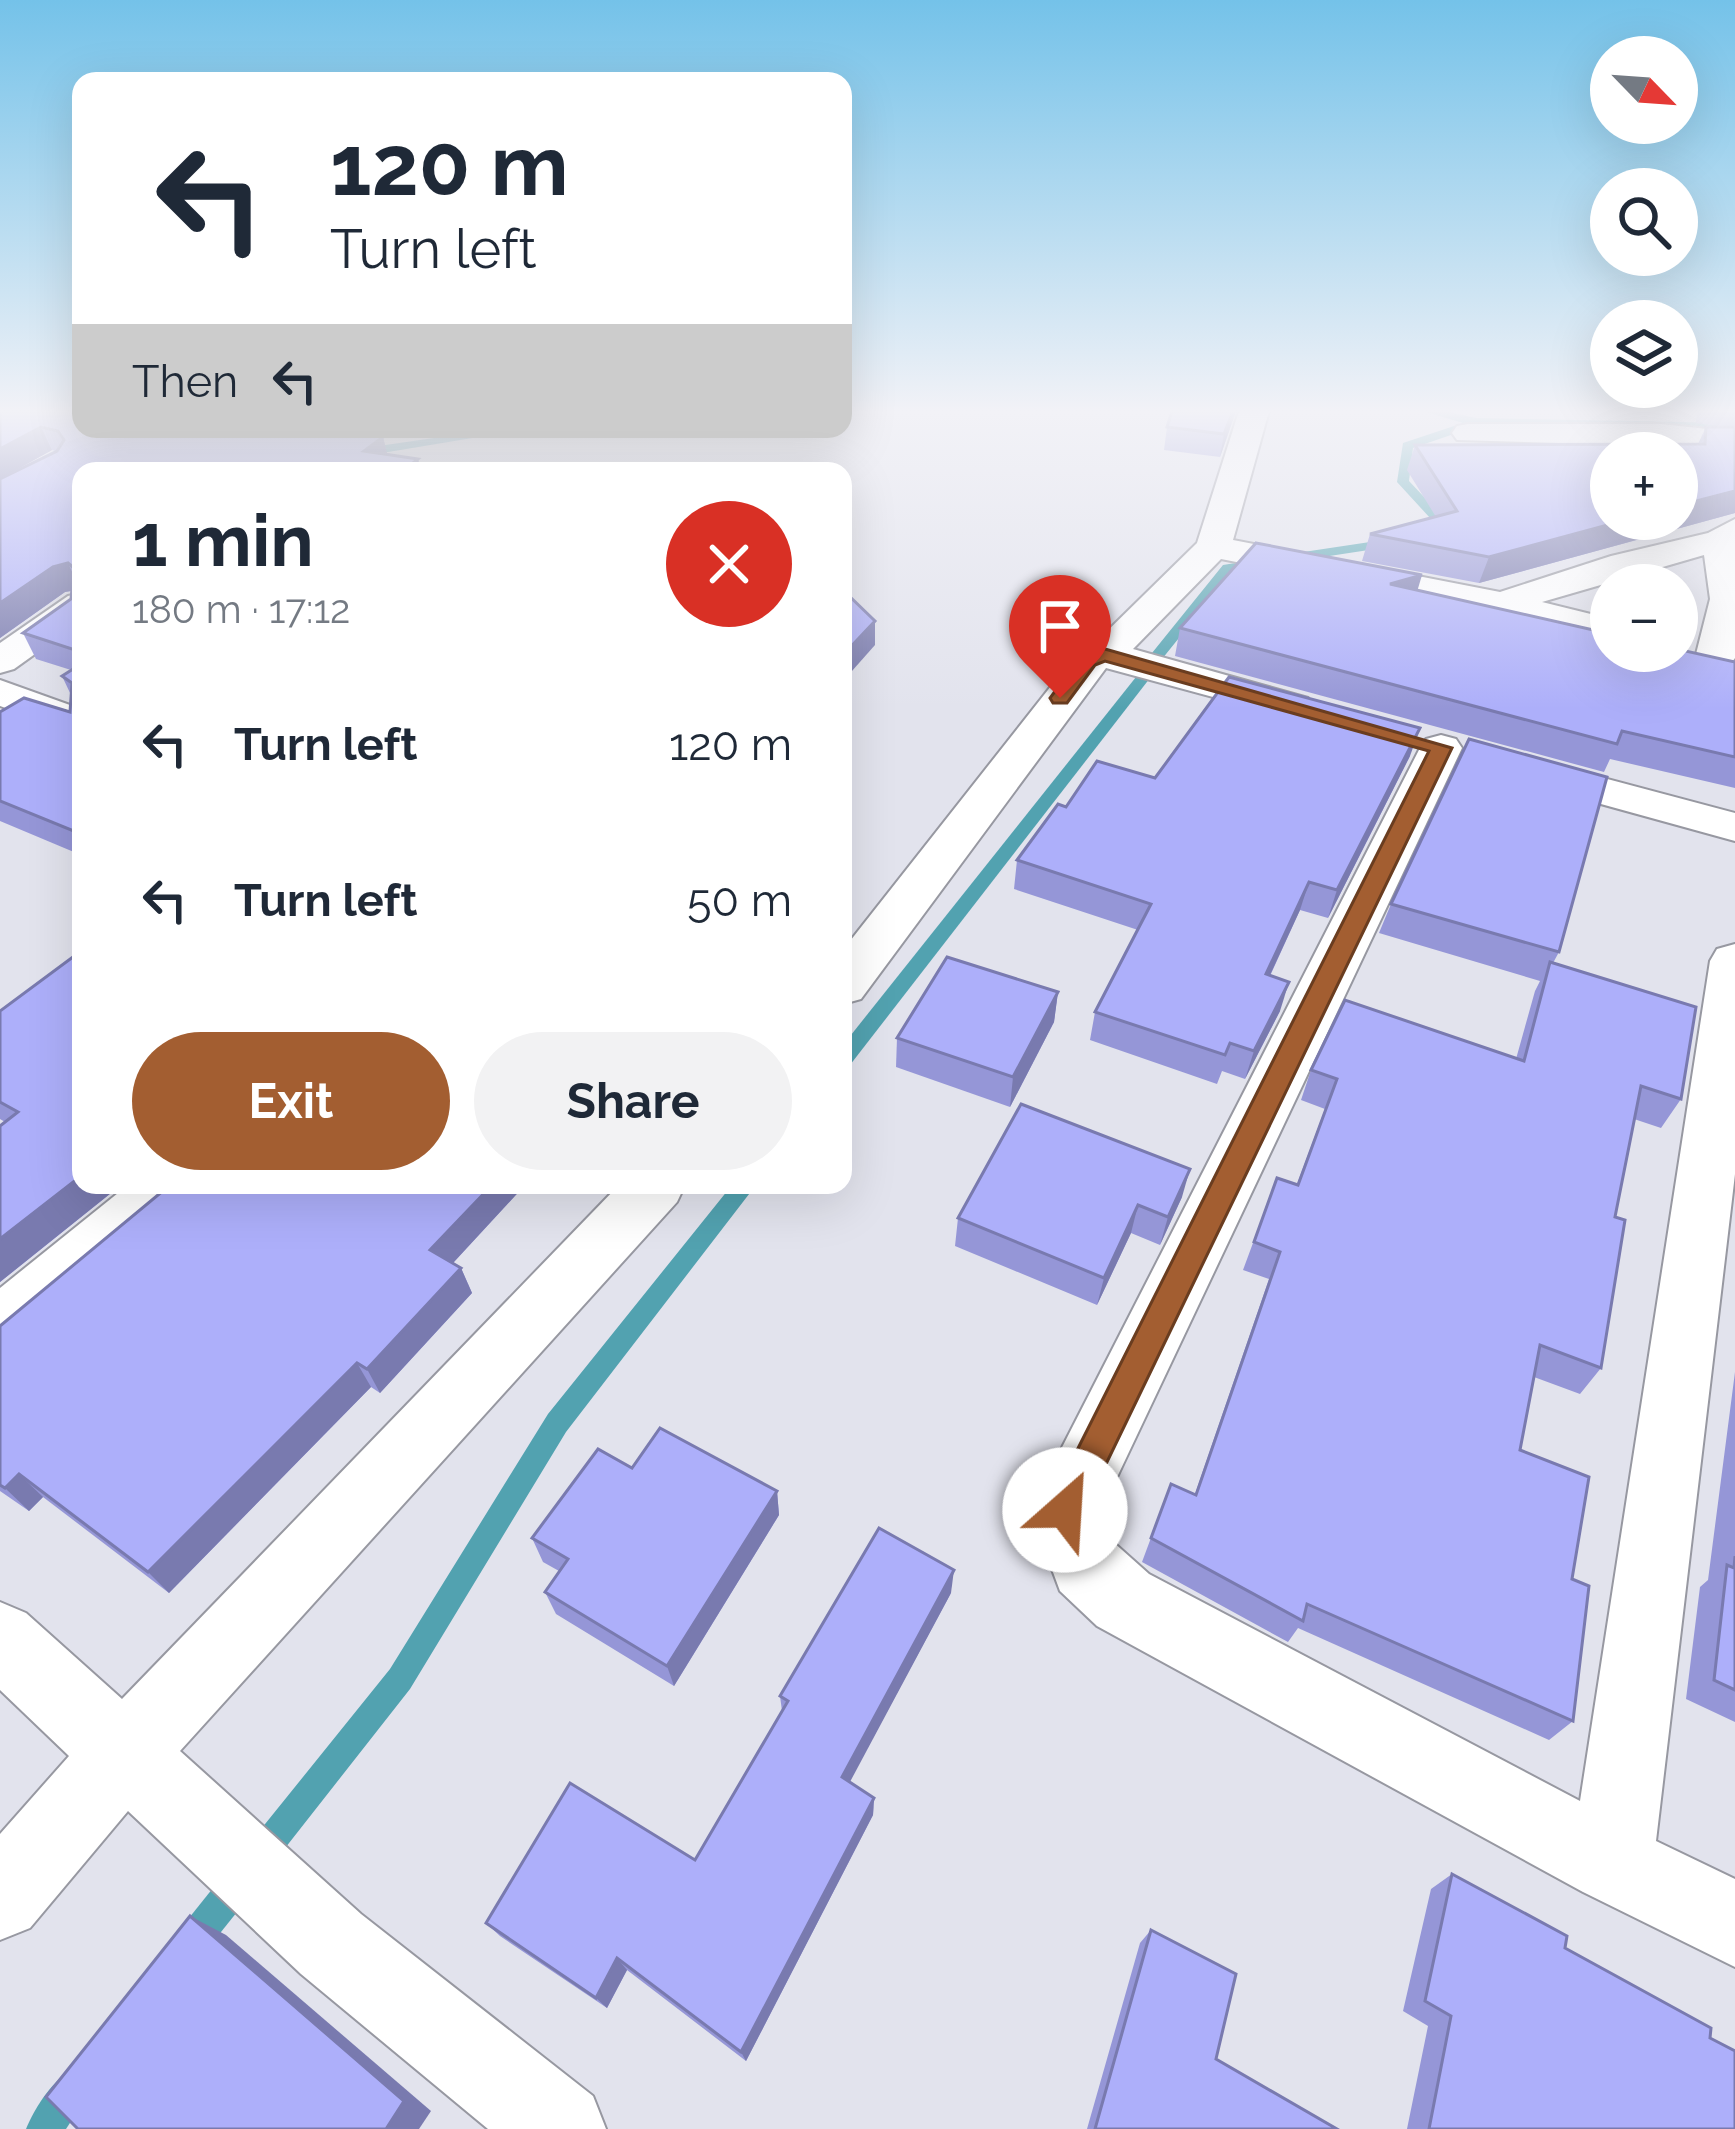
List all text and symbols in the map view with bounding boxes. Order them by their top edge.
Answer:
north arrow [1590,36,1698,144]
map controls [1590,36,1698,672]
text: 120 m [330,116,569,215]
icon: left [132,120,288,276]
button: search [1590,168,1698,276]
text: Turn left [330,217,537,281]
button: layers [1590,300,1698,408]
icon: left [262,348,328,414]
text: Then [132,355,238,408]
button: + [1590,432,1698,540]
text: 1 min [132,498,314,583]
button: close [666,501,792,627]
button: − [1590,564,1698,672]
pin [1009,575,1111,698]
text: 180 m · 17:12 [132,586,350,632]
icon: arrive [1027,593,1093,659]
icon: left [132,711,198,777]
text: Turn left [234,718,417,771]
text: 120 m [669,718,792,771]
icon: left [132,867,198,933]
text: Turn left [234,874,417,927]
text: 50 m [687,874,792,927]
button: Exit [132,1032,450,1170]
button: Share [474,1032,792,1170]
position arrow [1002,1447,1128,1573]

